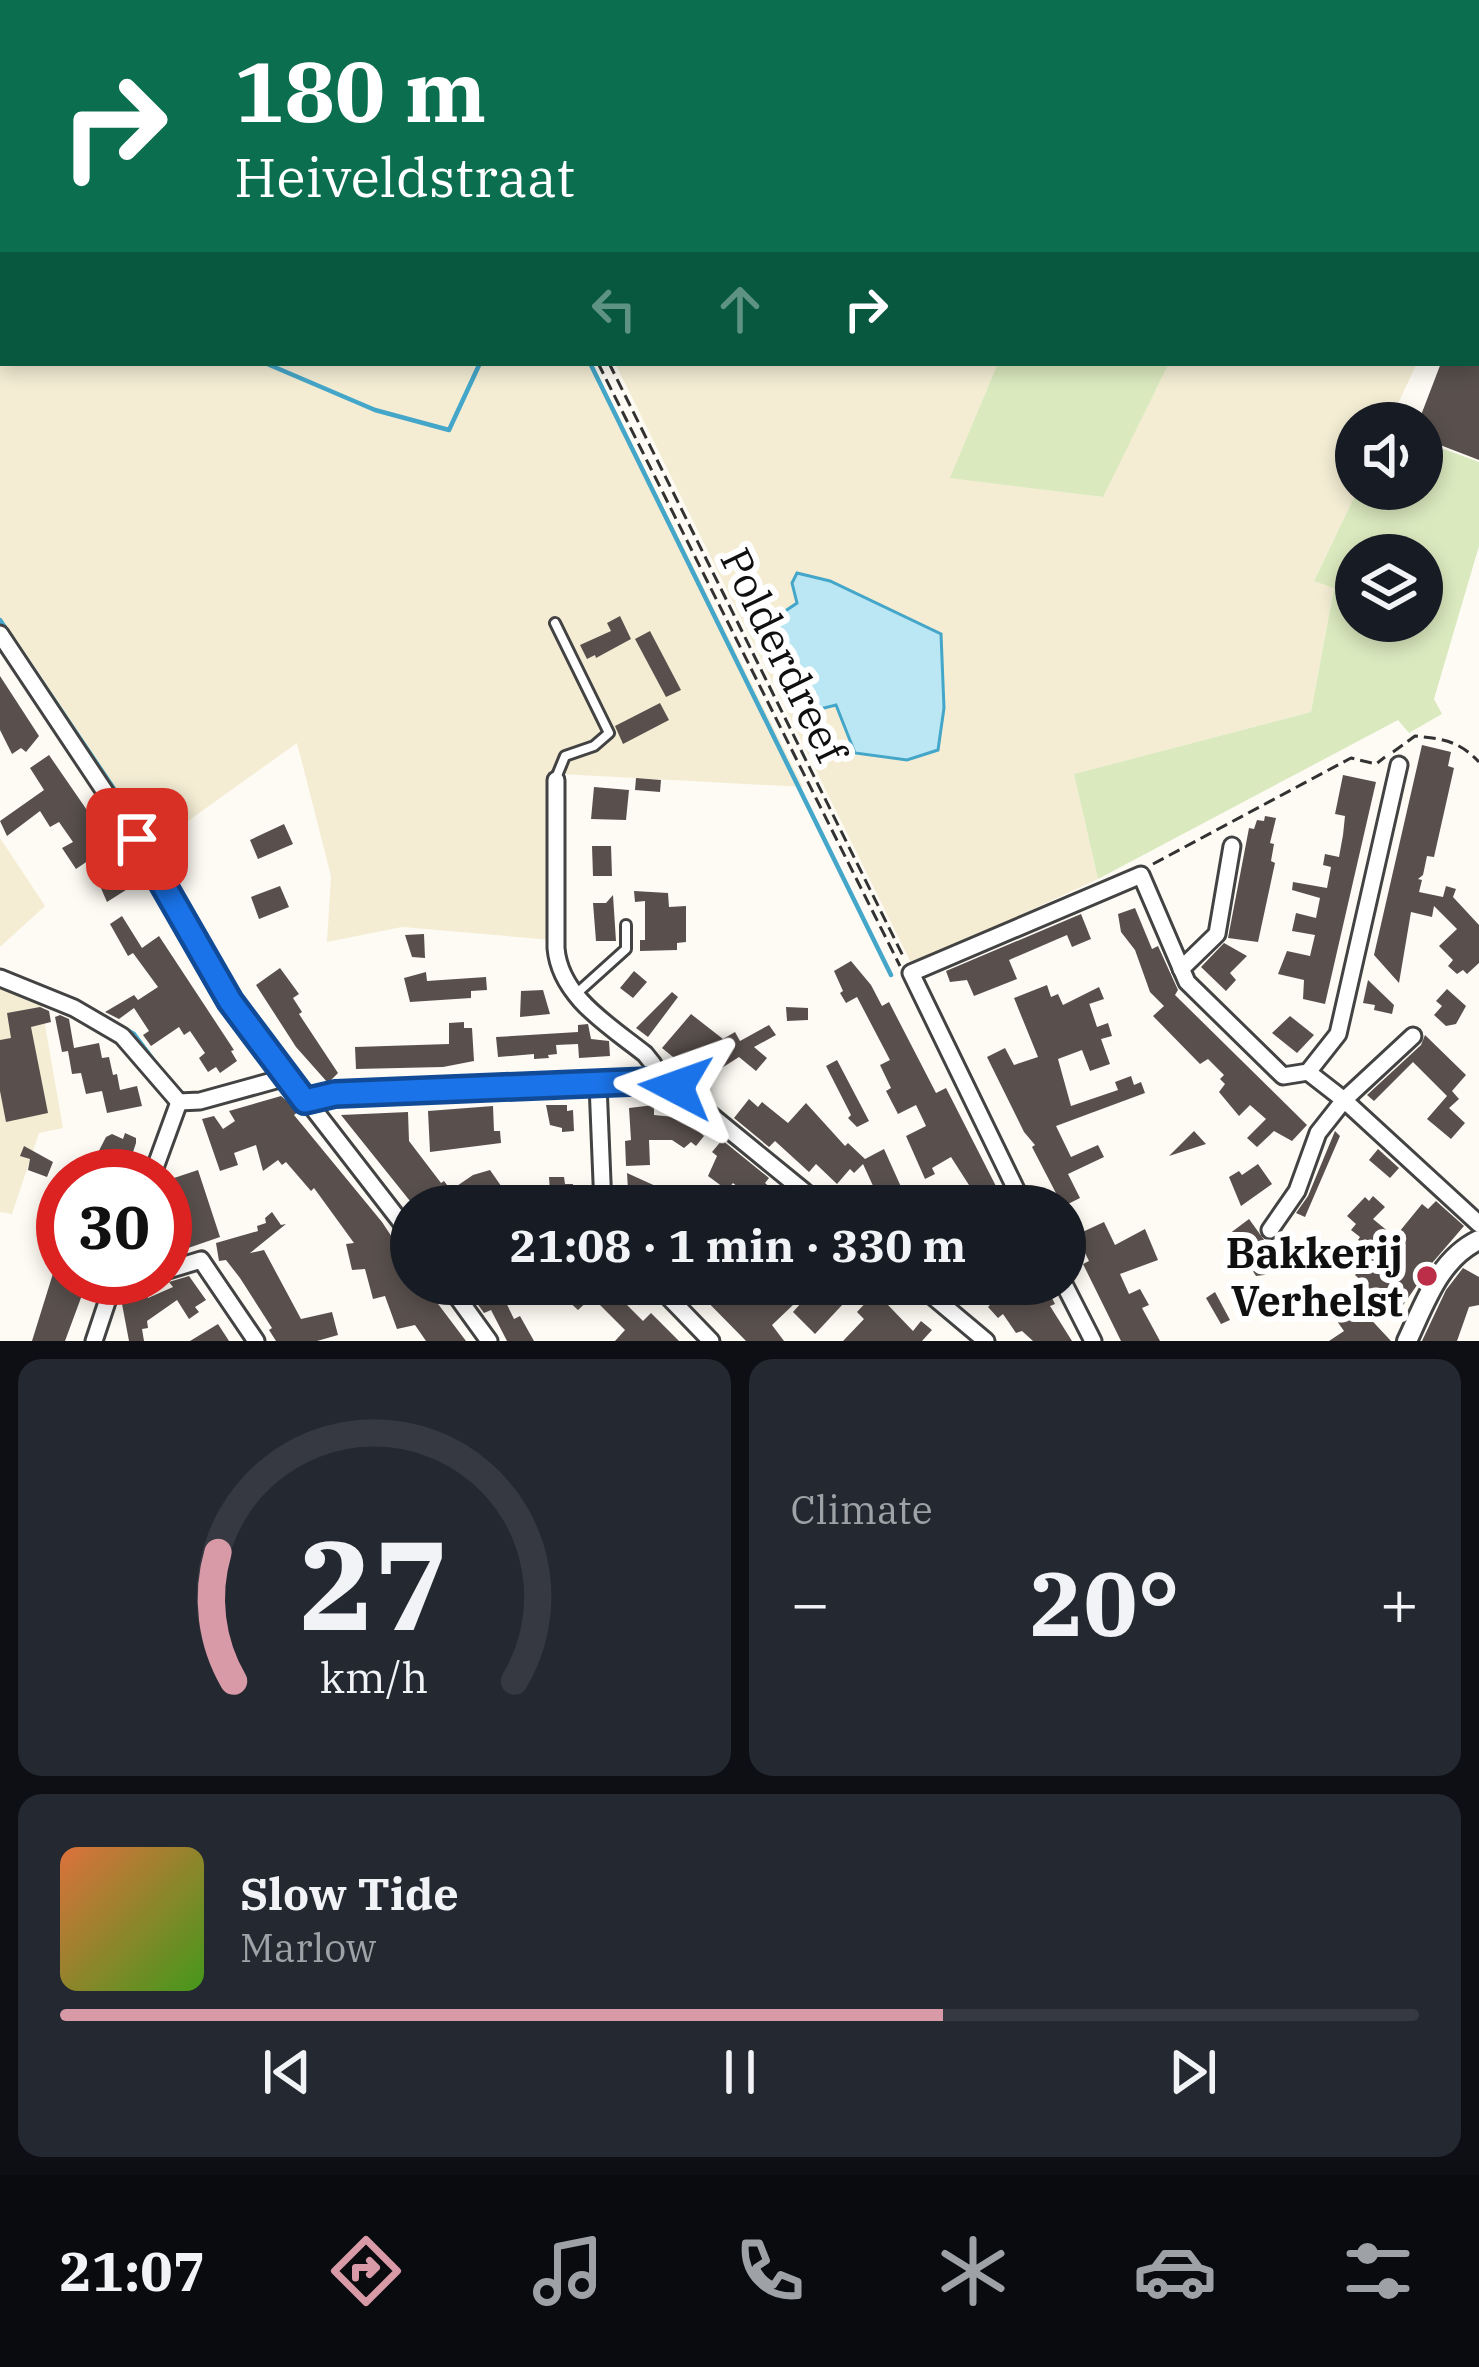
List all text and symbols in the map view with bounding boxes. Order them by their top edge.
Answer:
text: 180 m [234,36,486,145]
icon: right [36,48,192,204]
text: Heiveldstraat [234,142,575,212]
icon: left [581,276,647,342]
icon: ahead [707,276,773,342]
icon: right [833,276,899,342]
map controls [1335,402,1443,642]
button: sound [1335,402,1443,510]
button: layers [1335,534,1443,642]
street label: Polderdreef [708,539,861,774]
pin [86,788,188,890]
icon: arrive [104,806,170,872]
position arrow [613,1024,739,1150]
speed limit sign: 30 [36,1149,192,1305]
text: 21:08 · 1 min · 330 m [510,1216,966,1274]
place label: Bakkerij Verhelst [1226,1225,1403,1328]
marker: Bakkerij Verhelst [1414,1263,1440,1289]
text: Climate [791,1484,933,1535]
text: 27 [299,1502,449,1664]
text: 20° [1030,1544,1180,1661]
text: − [791,1559,830,1645]
text: + [1379,1559,1419,1645]
text: km/h [320,1648,428,1704]
text: Slow Tide [240,1864,459,1922]
text: Marlow [240,1922,376,1973]
icon: previous [254,2039,320,2105]
icon: pause [707,2039,773,2105]
icon: next [1160,2039,1226,2105]
icon: directions [324,2229,408,2313]
icon: music [526,2229,610,2313]
icon: phone [728,2229,812,2313]
icon: climate [931,2229,1015,2313]
icon: car [1133,2229,1217,2313]
icon: filters [1336,2229,1420,2313]
text: 21:07 [59,2236,205,2306]

